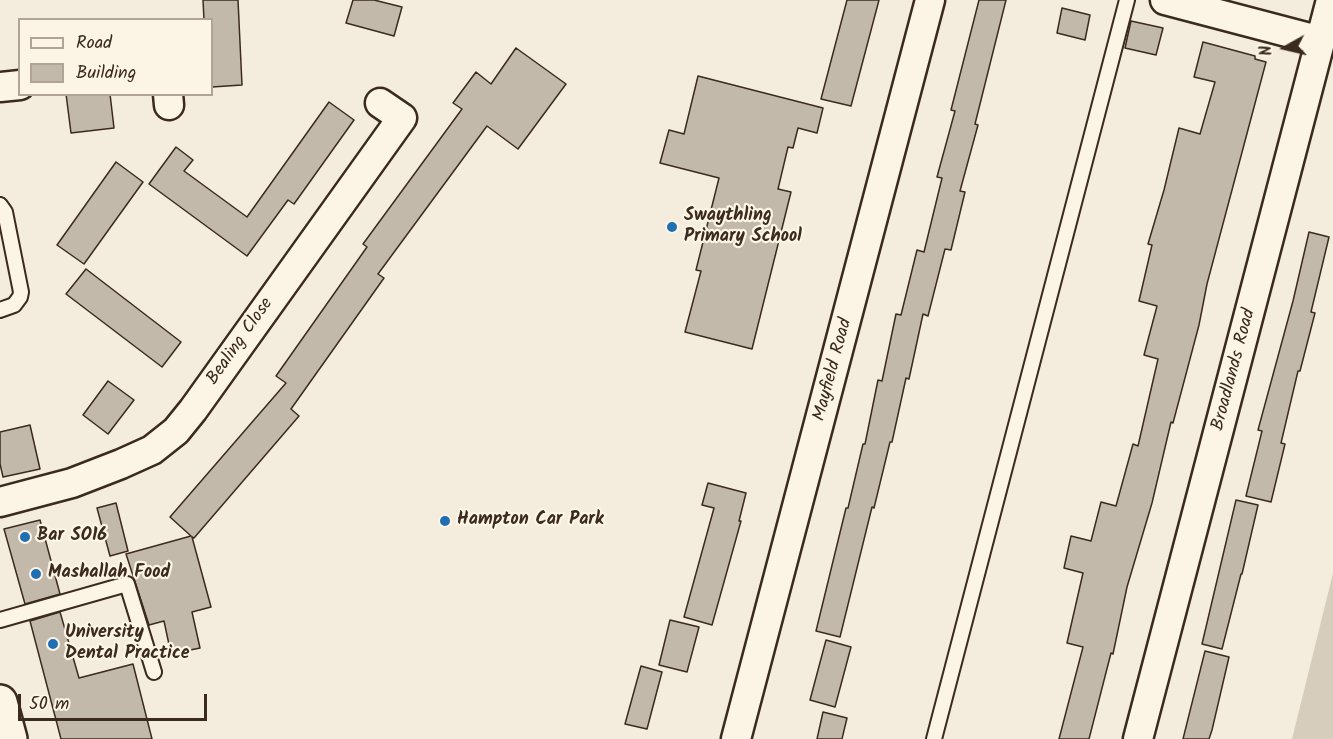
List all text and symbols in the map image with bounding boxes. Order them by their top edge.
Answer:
legend [18,18,213,96]
north arrow [1255,18,1315,78]
text: Road [76,29,112,58]
text: N [1254,44,1280,57]
text: Building [76,59,136,88]
place label: Swaythling Primary School [684,206,802,248]
marker: Swaythling Primary School [665,220,679,234]
street label: Bealing Close [203,294,279,390]
street label: Broadlands Road [1208,307,1262,433]
street label: Mayfield Road [810,316,858,424]
place label: Hampton Car Park [457,510,604,532]
marker: Hampton Car Park [438,514,452,528]
place label: Bar SO16 [37,526,107,548]
marker: Bar SO16 [18,530,32,544]
place label: Mashallah Food [48,563,170,585]
marker: Mashallah Food [29,567,43,581]
place label: University Dental Practice [65,623,190,666]
marker: University Dental Practice [46,637,60,651]
scale bar [21,682,210,720]
text: 50 m [29,690,69,719]

